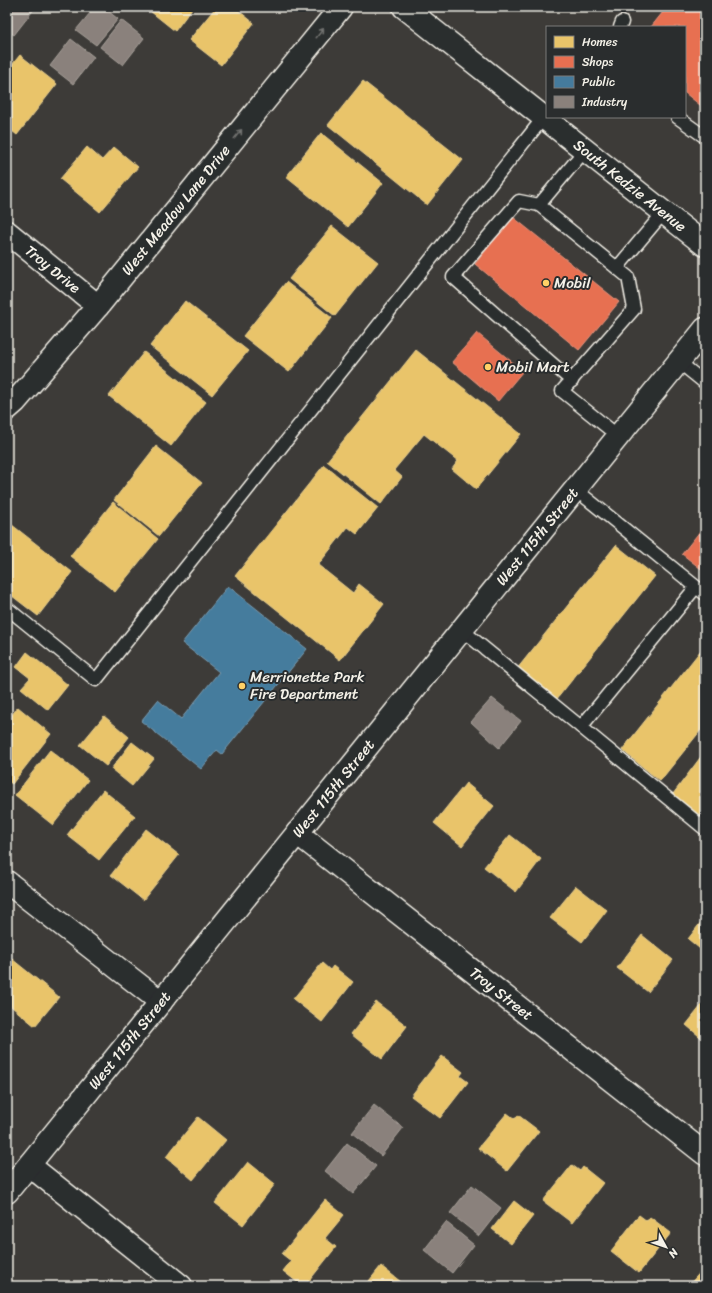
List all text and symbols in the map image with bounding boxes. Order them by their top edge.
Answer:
legend [546,26,686,118]
one-way arrow [315,28,324,39]
text: Homes [582,31,618,53]
text: Shops [582,51,613,73]
text: Public [582,71,615,93]
text: Industry [581,91,628,113]
one-way arrow [233,129,242,140]
street label: South Kedzie Avenue [567,132,693,239]
street label: West Meadow Lane Drive [115,139,237,281]
street label: Troy Drive [19,238,87,300]
place label: Mobil [554,270,591,296]
marker: Mobil [541,278,551,288]
place label: Mobil Mart [496,354,570,380]
marker: Mobil Mart [483,362,493,372]
street label: West 115th Street [489,481,585,592]
place label: Merrionette Park Fire Department [250,664,364,707]
marker: Merrionette Park Fire Department [237,681,247,691]
street label: West 115th Street [285,733,382,844]
street label: Troy Street [464,960,539,1028]
street label: West 115th Street [82,985,178,1095]
north arrow [646,1227,686,1267]
text: N [663,1243,684,1262]

